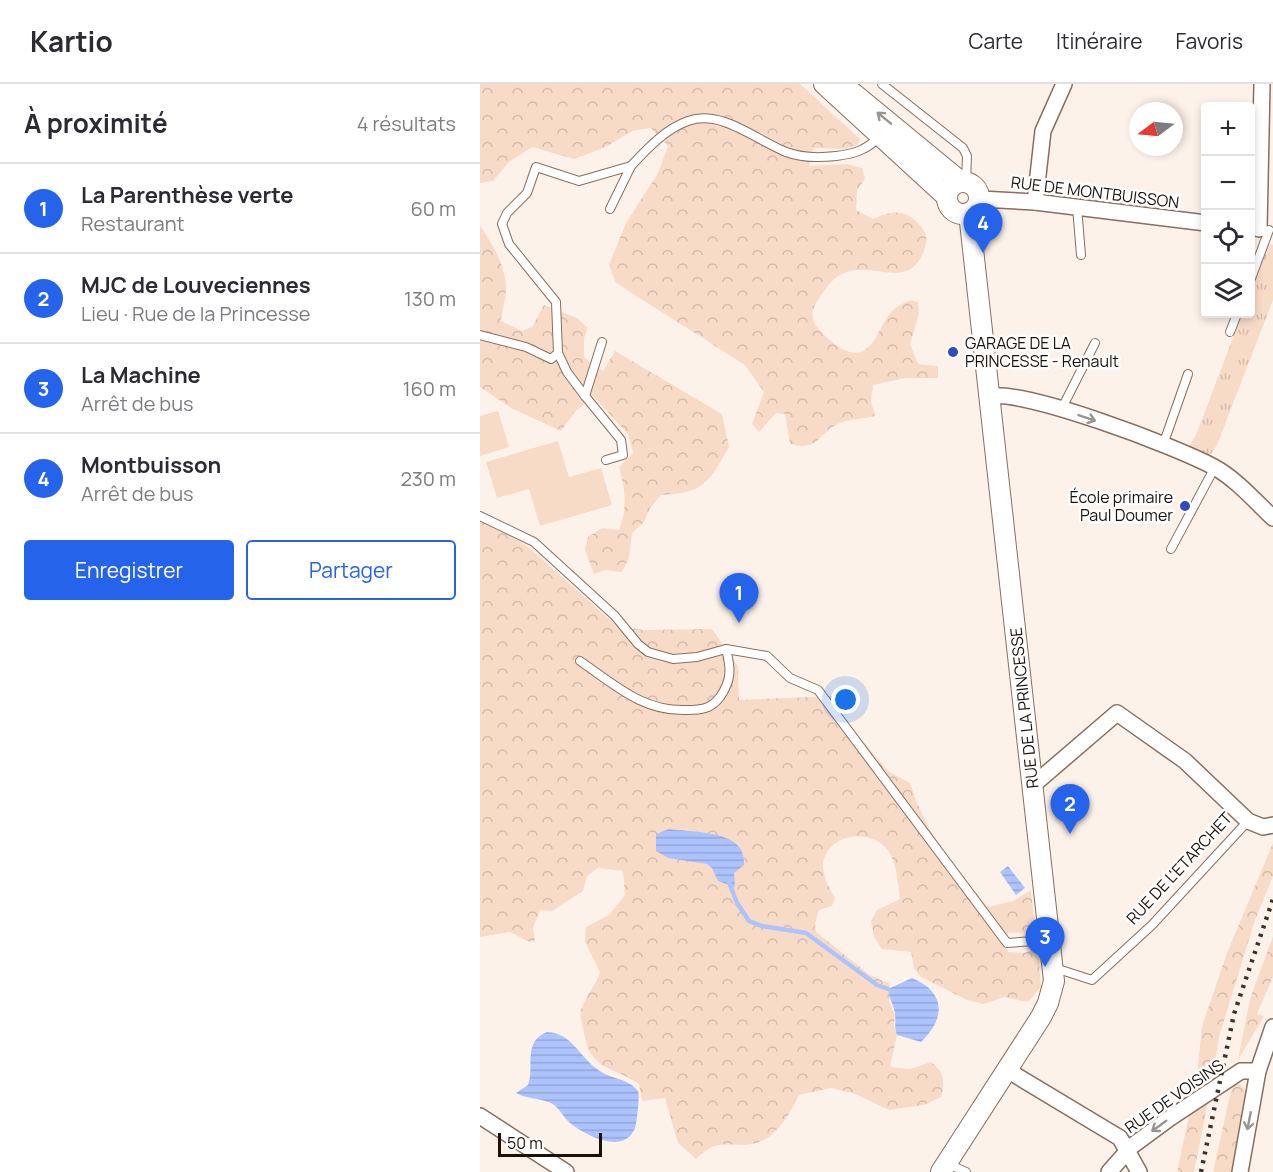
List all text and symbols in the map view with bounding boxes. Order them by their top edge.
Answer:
text: Kartio [30,22,113,60]
text: Carte [969,27,1023,55]
text: Itinéraire [1056,27,1142,55]
text: Favoris [1175,27,1243,55]
north arrow [1129,102,1183,156]
map controls [1201,102,1255,318]
button: + [1201,102,1255,156]
text: À proximité [24,105,168,141]
text: 4 résultats [357,110,456,137]
one-way arrow [876,111,892,124]
button: − [1201,156,1255,210]
street label: RUE DE MONTBUISSON [1010,171,1180,213]
text: La Parenthèse verte [81,180,293,210]
text: 1 [39,195,48,222]
text: 60 m [410,195,456,222]
pin: 4 [964,204,1002,253]
text: Restaurant [81,210,185,237]
button: locate [1201,210,1255,264]
button: layers [1201,264,1255,318]
text: MJC de Louveciennes [81,270,311,300]
text: 2 [38,285,49,312]
text: 130 m [404,285,456,312]
text: Lieu · Rue de la Princesse [81,300,310,327]
place label: GARAGE DE LA PRINCESSE - Renault [965,332,1119,372]
marker: GARAGE DE LA PRINCESSE - Renault [946,345,960,359]
text: La Machine [81,360,201,390]
text: 3 [38,375,49,402]
text: 160 m [403,375,456,402]
text: Arrêt de bus [81,390,194,417]
one-way arrow [1077,414,1096,425]
text: Montbuisson [81,450,221,480]
text: 4 [37,465,50,492]
text: 230 m [400,465,456,492]
text: Arrêt de bus [81,480,194,507]
place label: École primaire Paul Doumer [1069,486,1173,526]
marker: École primaire Paul Doumer [1178,499,1192,513]
button: Enregistrer [24,540,234,600]
button: Partager [246,540,456,600]
pin: 1 [720,574,758,623]
street label: RUE DE LA PRINCESSE [1005,626,1043,790]
your location [831,685,860,714]
pin: 2 [1050,784,1090,834]
street label: RUE DE L'ETARCHET [1121,807,1237,929]
pin: 3 [1026,918,1064,967]
street label: RUE DE VOISINS [1120,1054,1228,1138]
one-way arrow [1243,1111,1254,1131]
one-way arrow [1152,1119,1168,1132]
scale bar [498,1130,602,1158]
text: 50 m [507,1132,543,1154]

